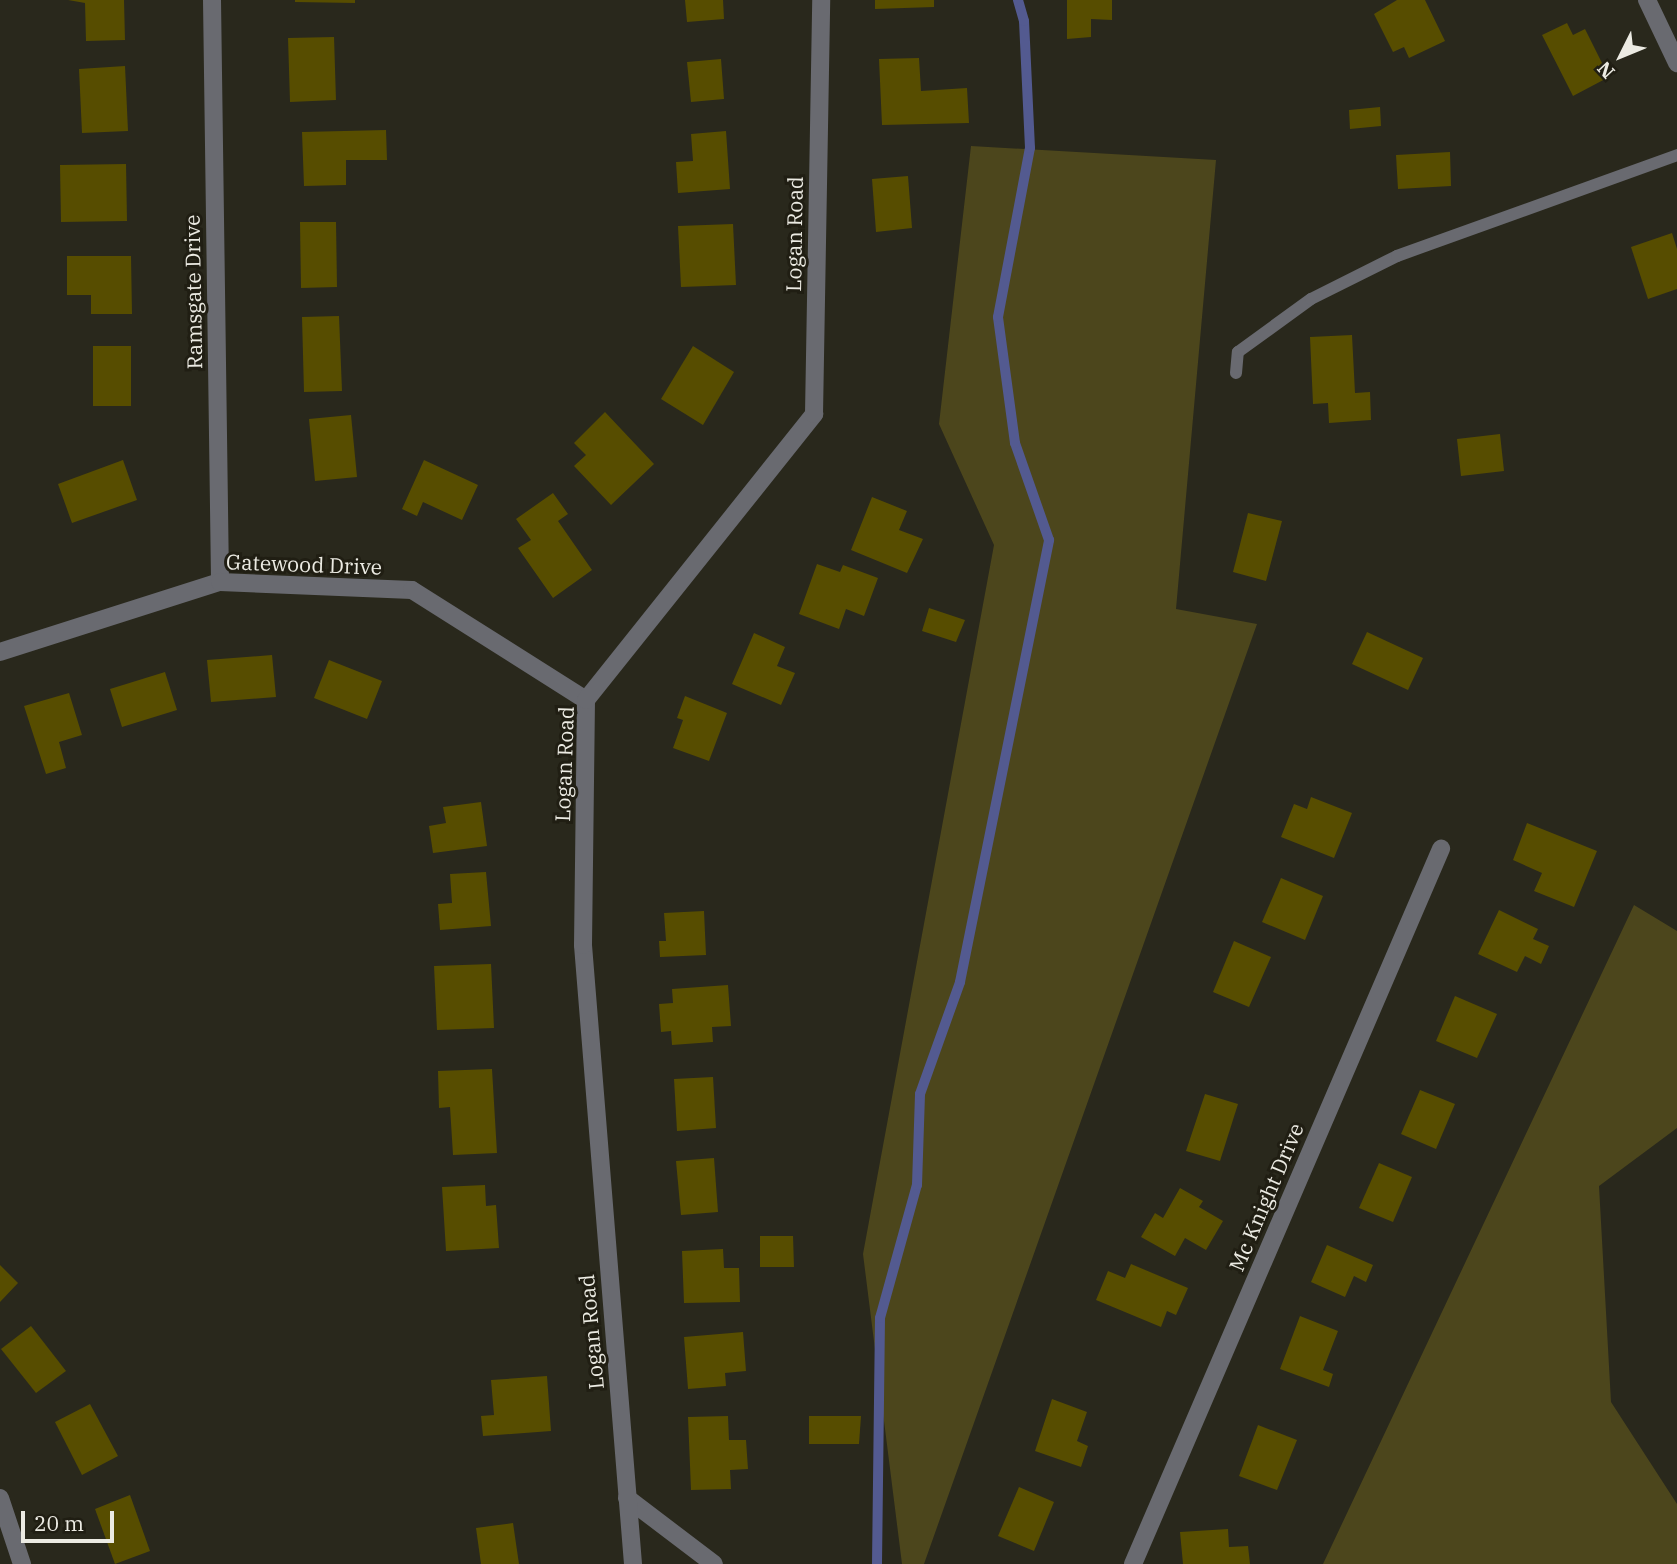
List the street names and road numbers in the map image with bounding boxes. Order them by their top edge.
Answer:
street label: Logan Road [780,176,808,292]
street label: Ramsgate Drive [179,214,207,370]
street label: Gatewood Drive [226,549,382,579]
street label: Logan Road [549,706,579,822]
street label: Mc Knight Drive [1223,1119,1309,1275]
street label: Logan Road [573,1273,609,1391]

